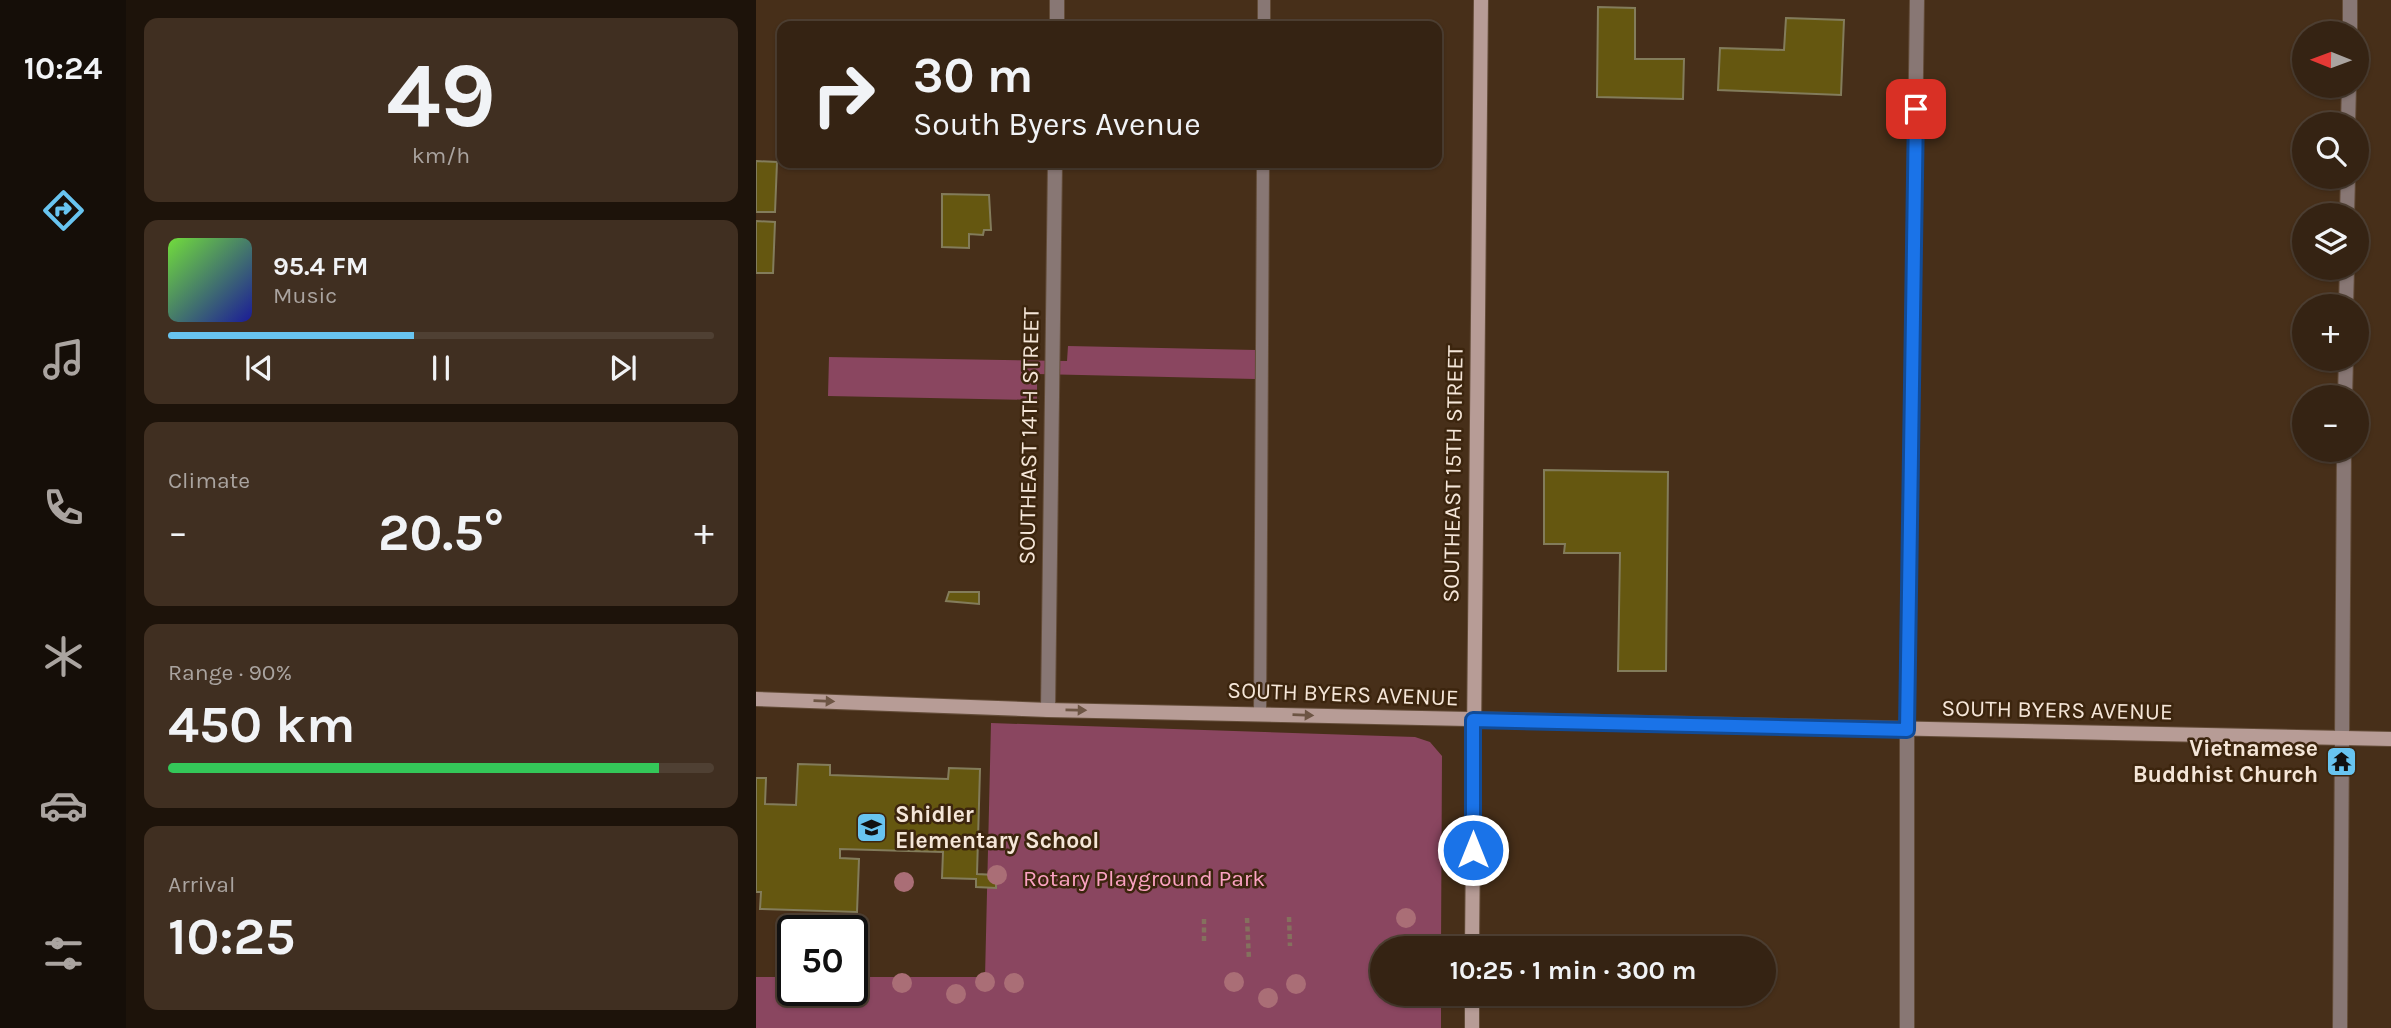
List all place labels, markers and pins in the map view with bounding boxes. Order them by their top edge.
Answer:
pin [1886,79,1946,139]
place label: Vietnamese Buddhist Church [2133,735,2318,788]
temple icon: Vietnamese Buddhist Church [2324,744,2358,778]
place label: Shidler Elementary School [895,801,1099,854]
school or university icon: Shidler Elementary School [855,810,889,844]

